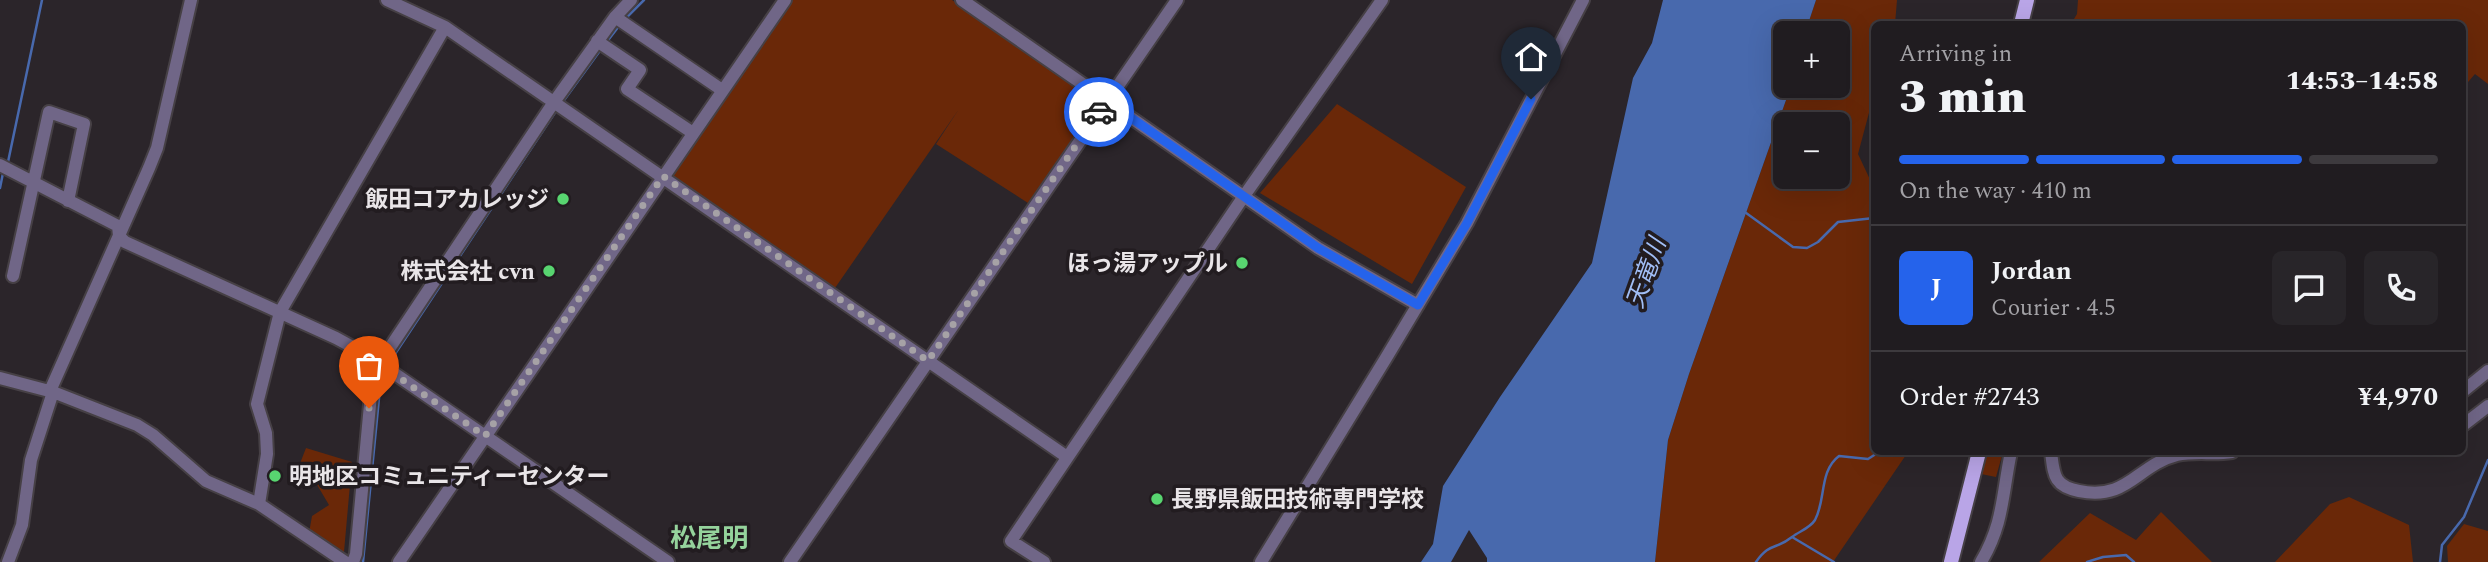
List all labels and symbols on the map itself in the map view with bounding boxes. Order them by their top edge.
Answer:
pin [1501,27,1561,99]
courier [1064,77,1134,147]
place label: 飯田コアカレッジ [365,183,549,218]
marker: 飯田コアカレッジ [555,191,571,207]
water label: 天竜川 [1618,231,1677,313]
place label: ほっ湯アップル [1067,247,1228,282]
place label: 株式会社 cvn [401,255,535,290]
marker: ほっ湯アップル [1234,255,1250,271]
marker: 株式会社 cvn [541,263,557,279]
pin [339,336,399,408]
place label: 明地区コミュニティーセンター [289,460,610,495]
marker: 明地区コミュニティーセンター [267,468,283,484]
place label: 長野県飯田技術専門学校 [1171,483,1424,518]
marker: 長野県飯田技術専門学校 [1149,491,1165,507]
district label: 松尾明 [670,519,748,559]

